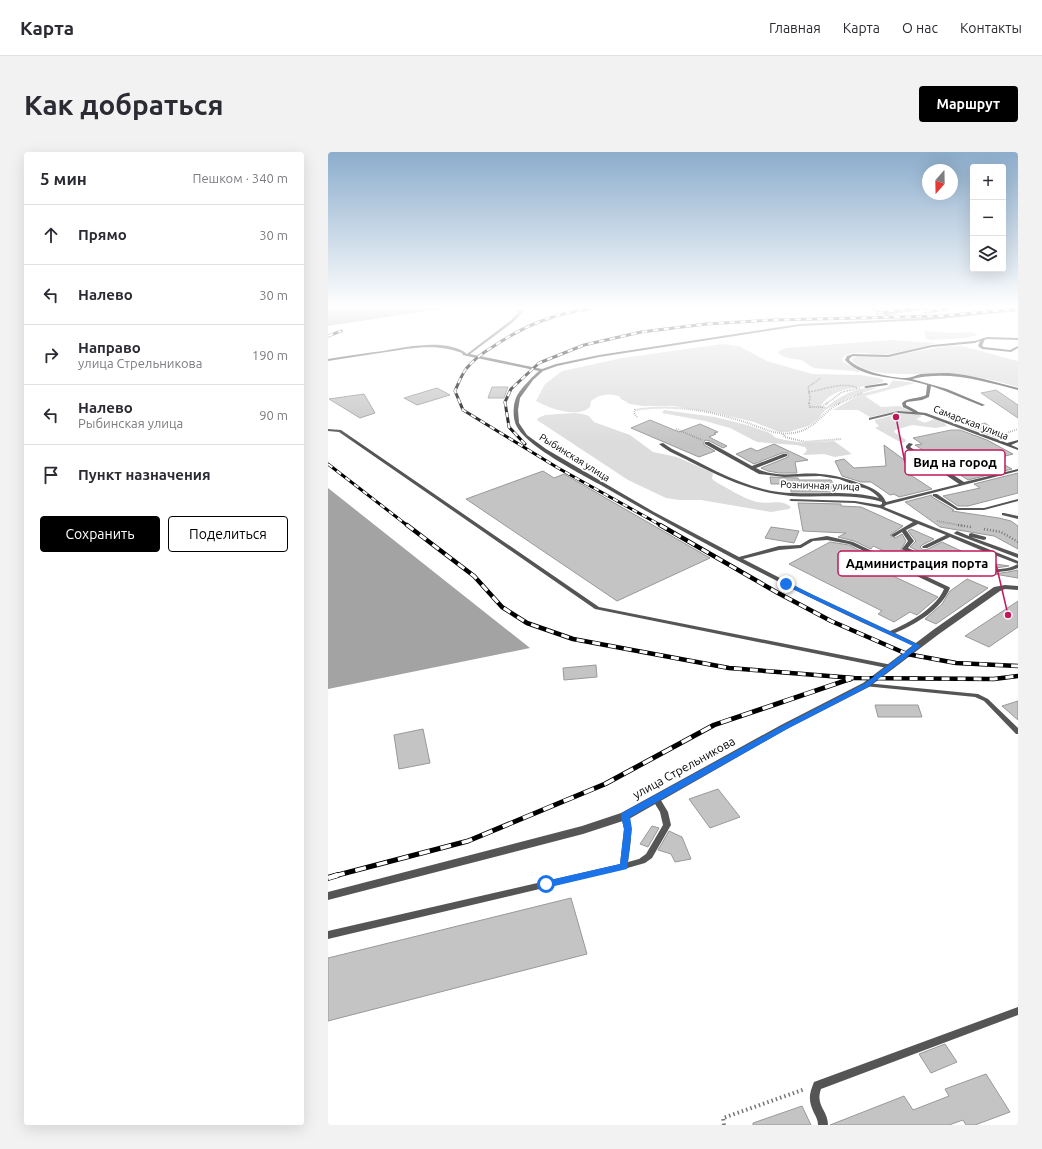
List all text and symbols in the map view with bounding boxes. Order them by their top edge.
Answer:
text: Карта [20,17,74,39]
text: Главная [769,20,821,36]
text: Карта [843,20,880,36]
text: О нас [902,20,938,36]
text: Контакты [960,20,1022,36]
button: Маршрут [919,86,1018,122]
text: Как добраться [24,89,223,120]
north arrow [922,164,958,200]
map controls [970,164,1006,272]
button: + [970,164,1006,200]
text: 5 мин [40,169,87,188]
text: Пешком · 340 m [192,171,288,185]
button: − [970,200,1006,236]
icon: ahead [40,224,62,246]
text: Прямо [78,226,127,243]
text: 30 m [259,228,288,242]
button: layers [970,236,1006,272]
icon: left [40,284,62,306]
text: Налево [78,286,133,303]
text: 30 m [259,288,288,302]
text: Направо [78,339,141,356]
icon: right [40,344,62,366]
text: 190 m [252,348,288,362]
text: улица Стрельникова [78,356,202,370]
text: Налево [78,399,133,416]
street label: Самарская улица [932,403,1010,442]
icon: left [40,404,62,426]
text: 90 m [259,408,288,422]
text: Рыбинская улица [78,416,183,430]
street label: Рыбинская улица [537,431,612,484]
callout: Вид на город [905,450,1005,475]
text: Вид на город [913,455,997,469]
icon: arrive [40,464,62,486]
text: Пункт назначения [78,466,211,483]
street label: Розничная улица [780,479,860,492]
button: Сохранить [40,516,160,552]
button: Поделиться [168,516,288,552]
callout: Администрация порта [838,551,996,576]
text: Администрация порта [846,556,988,570]
route end [777,575,795,593]
street label: улица Стрельникова [630,734,737,801]
route start [537,875,555,893]

